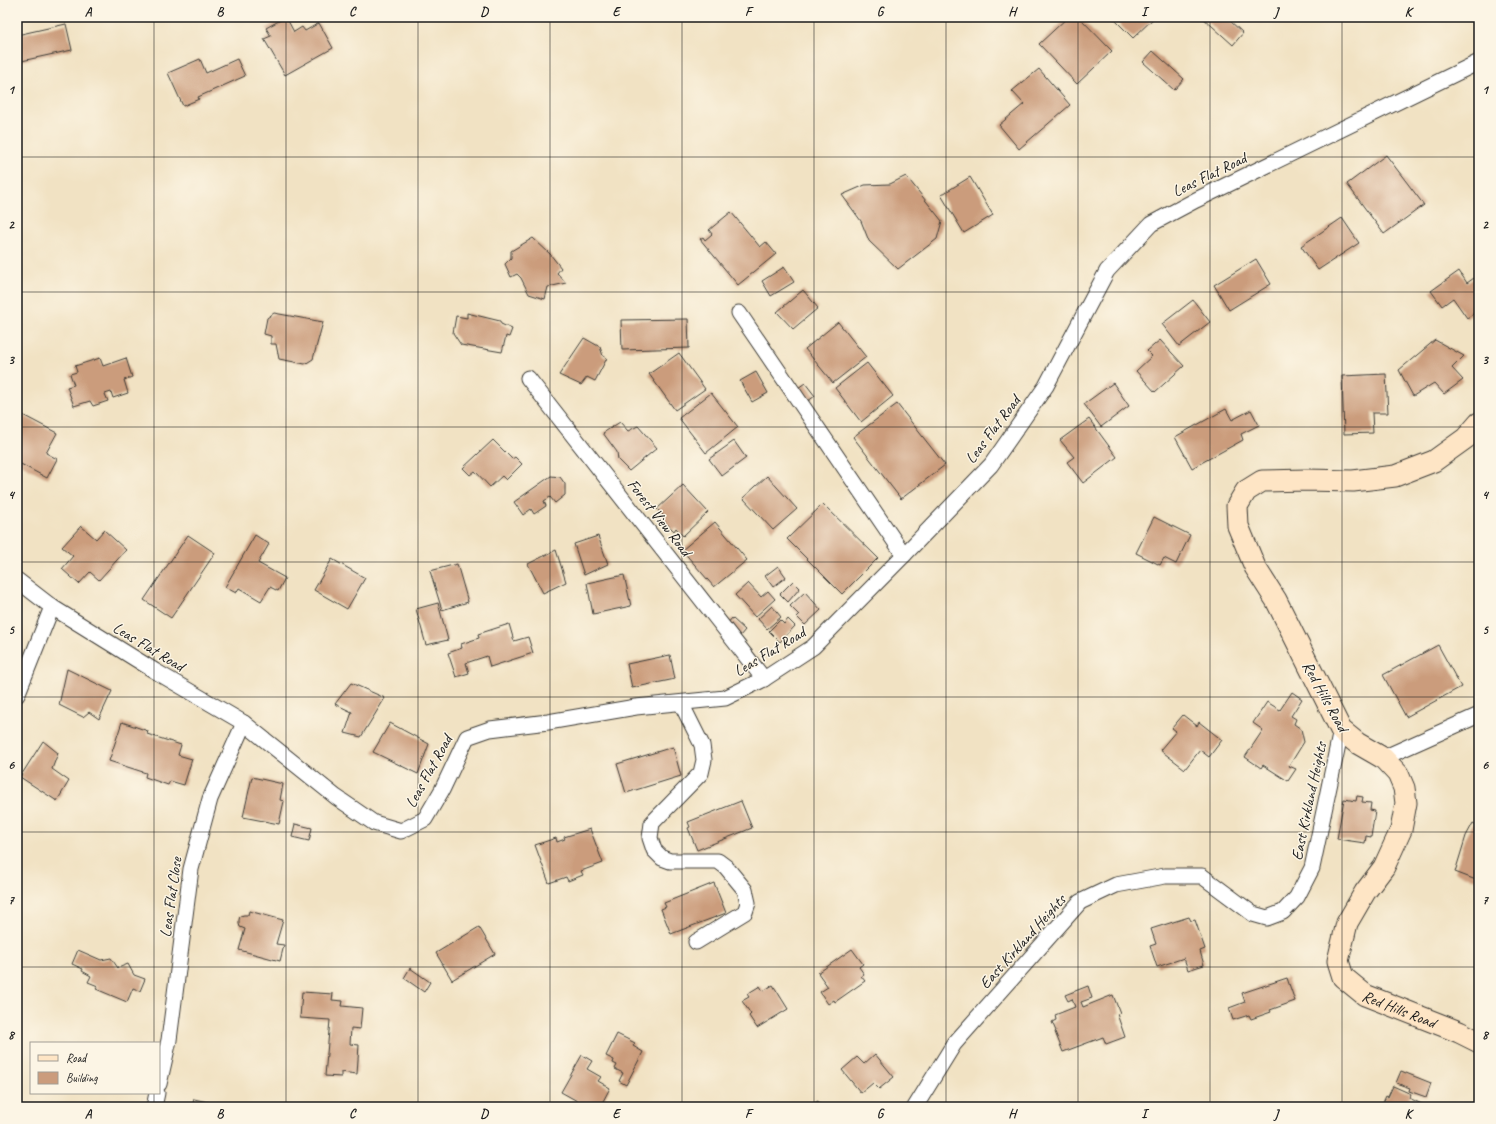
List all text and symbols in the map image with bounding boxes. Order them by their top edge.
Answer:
text: A [85,4,93,20]
text: B [217,4,225,20]
text: C [349,4,357,20]
text: D [480,4,489,20]
text: E [613,4,622,20]
text: F [745,4,754,20]
text: G [877,4,885,20]
text: H [1008,4,1018,20]
text: I [1141,4,1150,20]
text: J [1273,4,1280,20]
text: K [1405,4,1415,20]
text: 1 [8,82,16,98]
text: 1 [1482,82,1490,98]
street label: Leas Flat Road [1169,147,1252,201]
text: 2 [8,217,15,233]
text: 2 [1482,217,1489,233]
text: 3 [8,352,15,368]
text: 3 [1482,352,1489,368]
street label: Leas Flat Road [961,390,1026,467]
street label: Forest View Road [623,475,697,562]
text: 4 [8,487,16,503]
text: 4 [1482,487,1490,503]
street label: Leas Flat Road [109,618,190,677]
street label: Leas Flat Road [730,621,811,681]
text: 5 [8,622,15,638]
text: 5 [1482,622,1489,638]
street label: Red Hills Road [1298,658,1354,737]
street label: Leas Flat Road [401,729,458,811]
street label: East Kirkland Heights [1287,739,1332,862]
text: 6 [8,757,15,773]
text: 6 [1482,757,1489,773]
street label: Leas Flat Close [155,854,187,938]
street label: East Kirkland Heights [975,889,1071,993]
text: 7 [8,892,15,908]
text: 7 [1482,892,1489,908]
street label: Red Hills Road [1359,986,1441,1034]
text: 8 [8,1027,16,1043]
text: 8 [1482,1027,1490,1043]
legend [30,1042,160,1094]
text: Road [66,1050,88,1066]
text: Building [66,1070,98,1086]
text: A [85,1106,93,1122]
text: B [217,1106,225,1122]
text: C [349,1106,357,1122]
text: D [480,1106,489,1122]
text: E [613,1106,622,1122]
text: F [745,1106,754,1122]
text: G [877,1106,885,1122]
text: H [1008,1106,1018,1122]
text: I [1141,1106,1150,1122]
text: J [1273,1106,1280,1122]
text: K [1405,1106,1415,1122]

